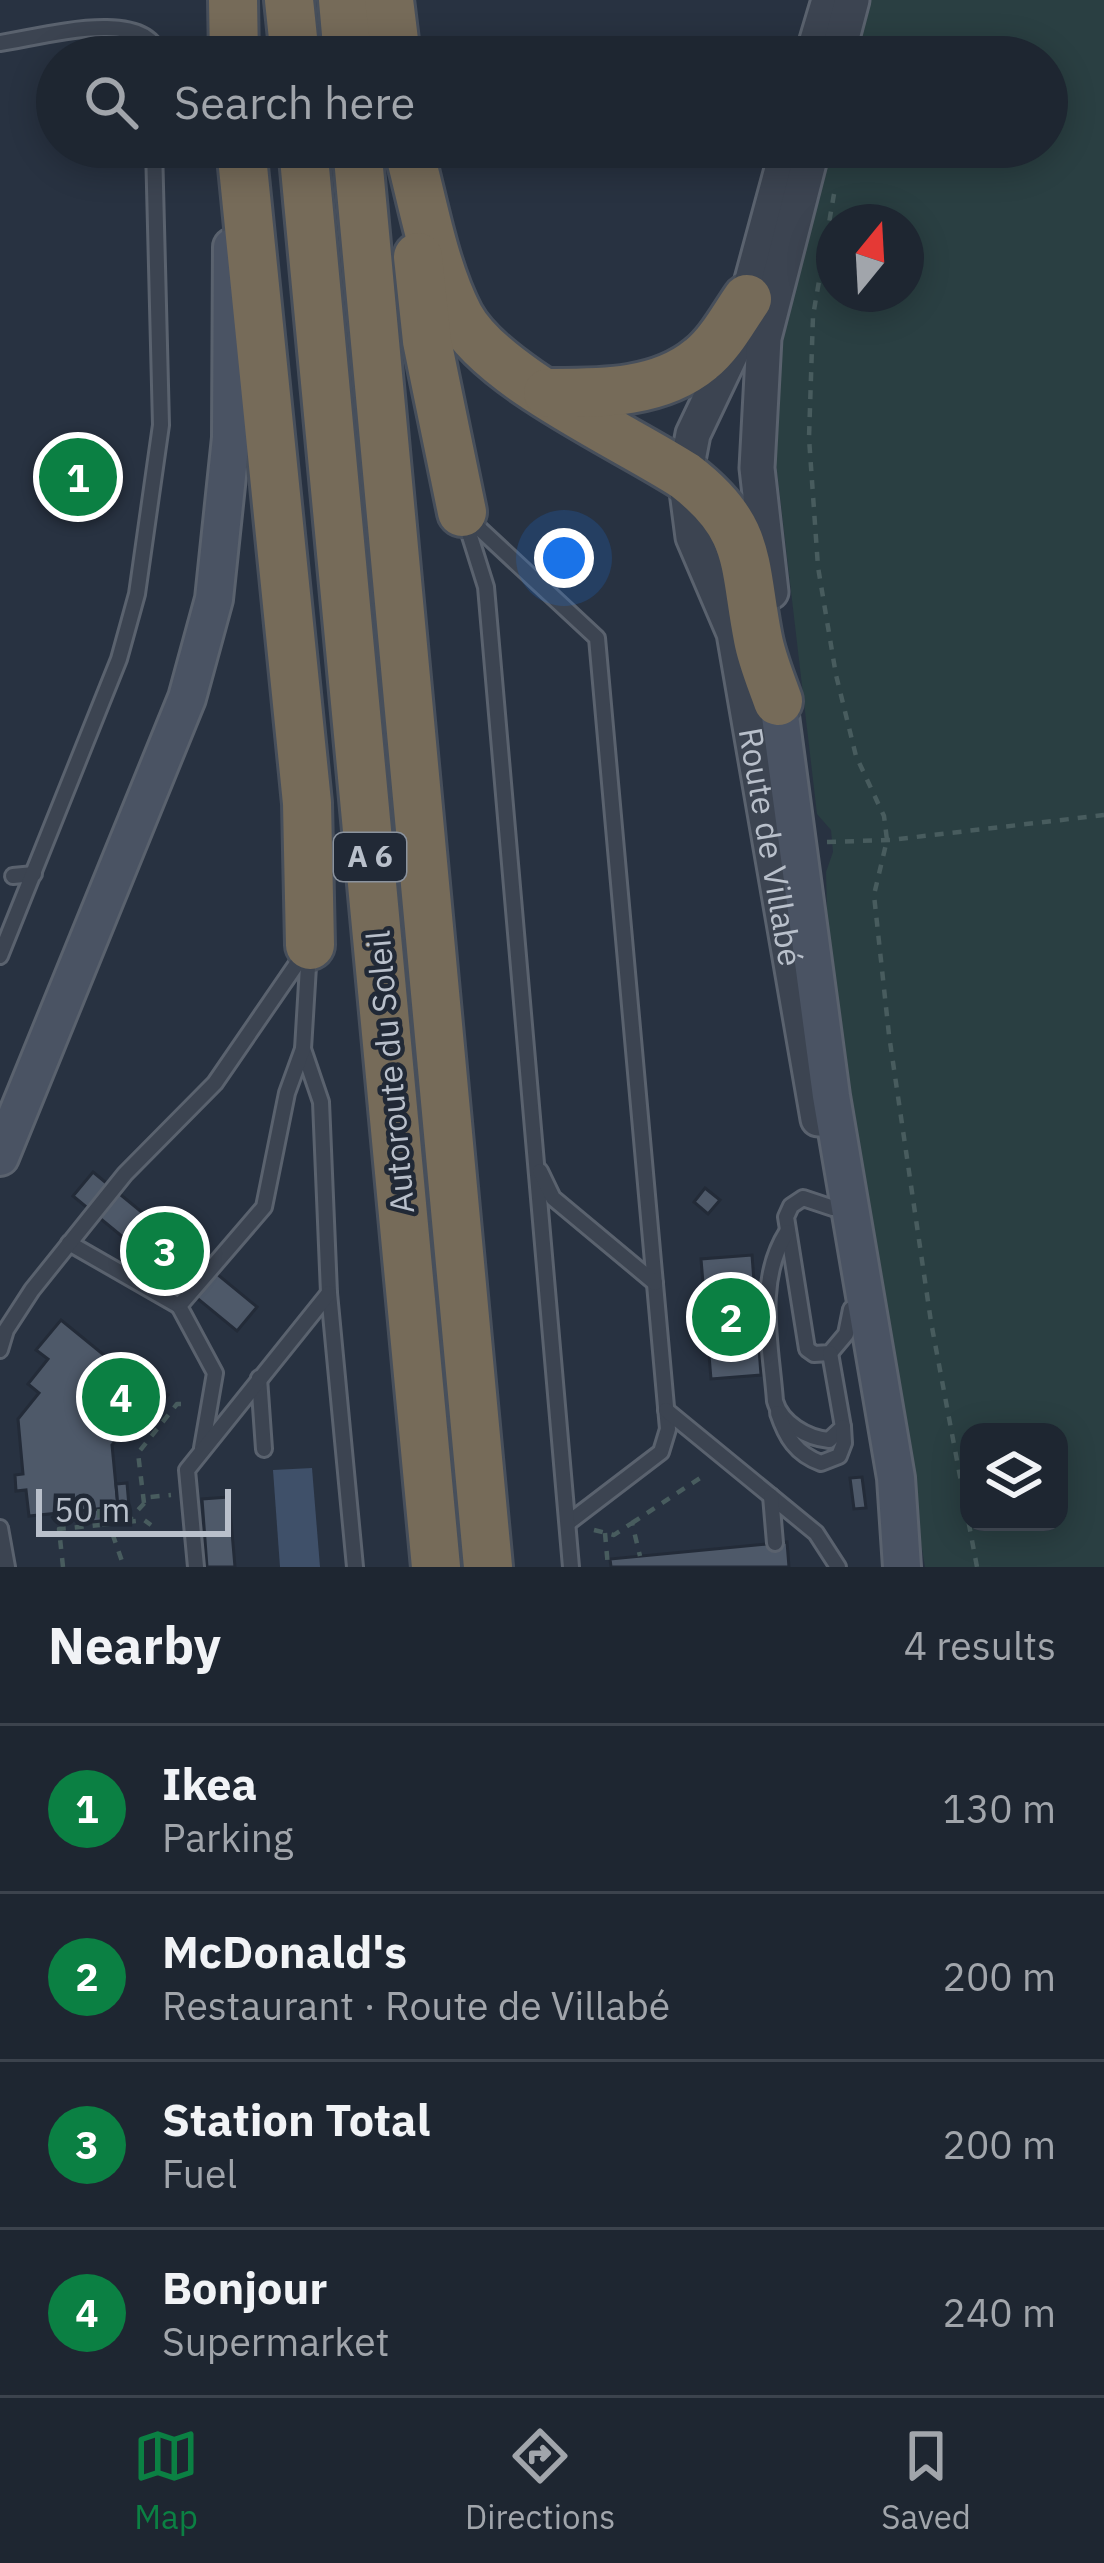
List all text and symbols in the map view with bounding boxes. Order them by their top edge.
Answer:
search box [36,36,1068,168]
icon: search [78,69,144,135]
text: Search here [174,73,415,131]
north arrow [816,204,924,312]
pin: 1 [39,432,117,522]
your location [534,528,594,588]
street label: Route de Villabé [730,724,813,969]
road number: A 6 [334,833,406,881]
street label: Autoroute du Soleil [356,929,423,1215]
pin: 3 [126,1206,204,1296]
pin: 2 [692,1272,770,1362]
pin: 4 [82,1352,160,1442]
map controls [960,1423,1068,1531]
button: layers [960,1423,1068,1531]
scale bar [36,1483,231,1536]
text: 50 m [54,1488,130,1531]
text: Nearby [48,1612,221,1678]
text: 4 results [904,1620,1056,1671]
text: Ikea [162,1754,257,1812]
text: 1 [75,1783,99,1834]
text: 130 m [943,1783,1056,1834]
text: Parking [162,1812,293,1863]
text: McDonald's [162,1922,407,1980]
text: 2 [75,1951,99,2002]
text: 200 m [943,1951,1056,2002]
text: Restaurant · Route de Villabé [162,1980,670,2031]
text: Station Total [162,2090,430,2148]
text: 3 [75,2119,99,2170]
text: 200 m [943,2119,1056,2170]
text: Fuel [162,2148,237,2199]
text: Bonjour [162,2258,327,2316]
text: 4 [75,2287,99,2338]
text: 240 m [943,2287,1056,2338]
text: Supermarket [162,2316,389,2367]
tab: Map [133,2423,199,2538]
tab: Directions [465,2423,615,2538]
tab: Saved [881,2423,971,2538]

